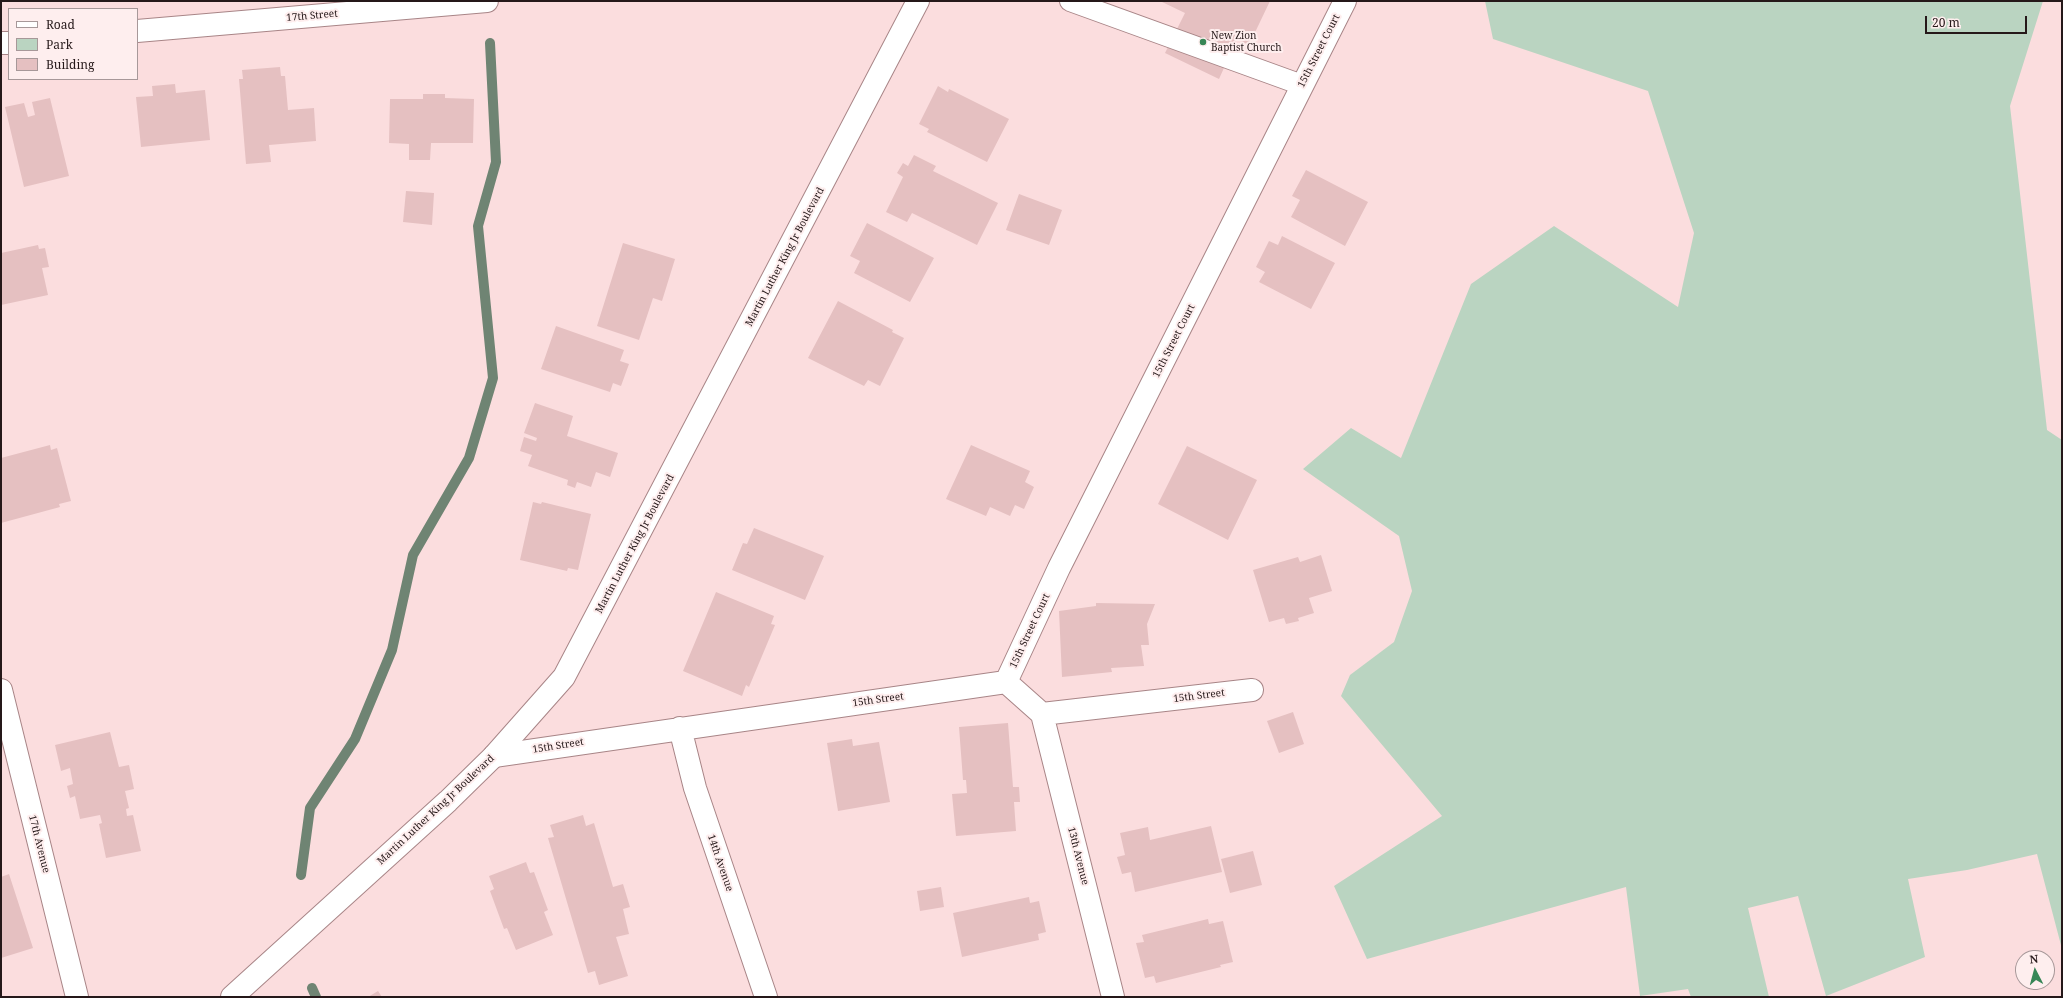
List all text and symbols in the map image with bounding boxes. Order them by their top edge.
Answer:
legend [8,8,138,80]
street label: 17th Street [286,8,338,24]
scale bar [1927,8,2029,34]
street label: 15th Street Court [1295,12,1343,90]
text: 20 m [1932,14,1960,31]
text: Road [46,16,75,33]
place label: New Zion Baptist Church [1211,30,1281,54]
text: Park [46,36,73,53]
marker: New Zion Baptist Church [1198,37,1208,47]
text: Building [46,56,94,73]
street label: Martin Luther King Jr Boulevard [743,186,827,328]
street label: 15th Street Court [1150,302,1198,380]
street label: Martin Luther King Jr Boulevard [593,473,677,615]
street label: 15th Street Court [1008,592,1052,670]
street label: 15th Street [1173,687,1225,705]
street label: 15th Street [852,690,904,710]
street label: 15th Street [532,736,584,756]
street label: Martin Luther King Jr Boulevard [375,753,497,867]
street label: 17th Avenue [26,814,52,874]
street label: 13th Avenue [1065,826,1091,886]
street label: 14th Avenue [705,833,735,893]
north arrow [2015,950,2055,990]
text: N [2029,951,2039,966]

